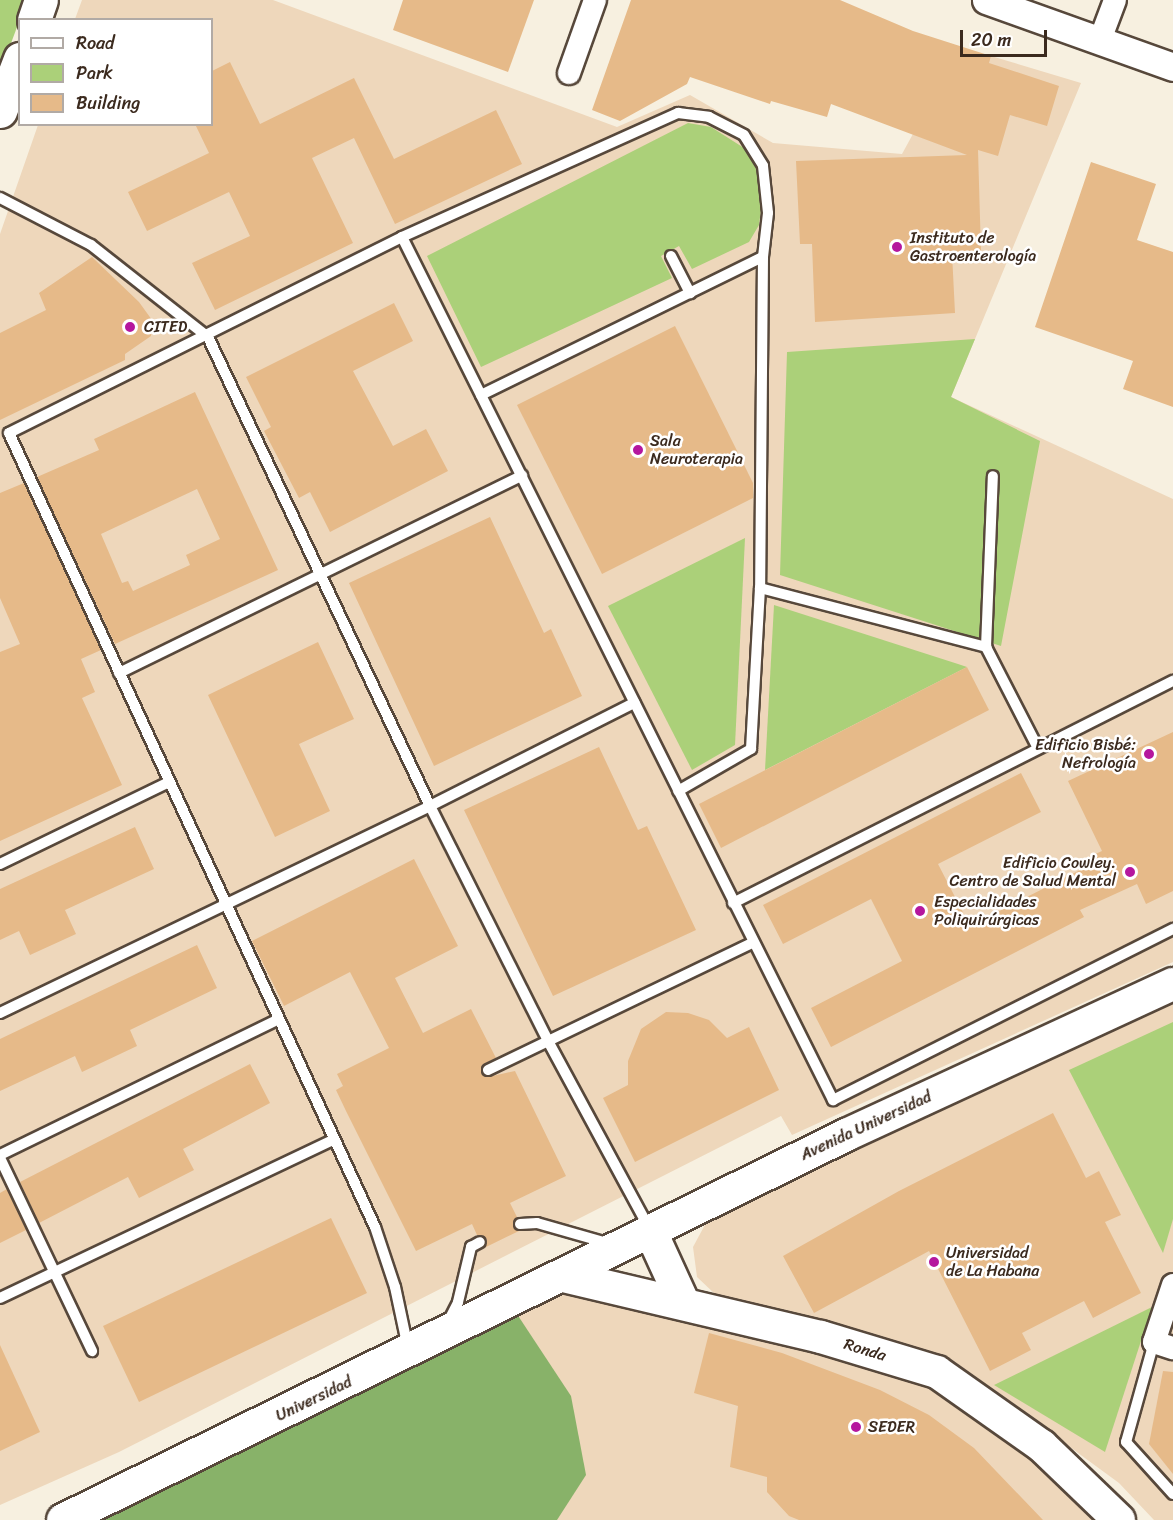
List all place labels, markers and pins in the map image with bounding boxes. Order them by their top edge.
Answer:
place label: Instituto de Gastroenterología [910,228,1036,266]
marker: Instituto de Gastroenterología [888,238,906,256]
place label: CITED [144,317,187,337]
marker: CITED [121,318,139,336]
place label: Sala Neuroterapia [650,431,743,469]
marker: Sala Neuroterapia [631,443,645,457]
place label: Edificio Bisbé: Nefrología [1034,735,1136,773]
marker: Edificio Bisbé: Nefrología [1140,745,1158,763]
place label: Edificio Cowley. Centro de Salud Mental [949,853,1116,891]
marker: Edificio Cowley. Centro de Salud Mental [1121,863,1139,881]
place label: Especialidades Poliquirúrgicas [934,892,1039,930]
marker: Especialidades Poliquirúrgicas [911,902,929,920]
place label: Universidad de La Habana [946,1243,1039,1281]
marker: Universidad de La Habana [927,1255,941,1269]
place label: SEDER [868,1417,915,1437]
marker: SEDER [849,1420,863,1434]

